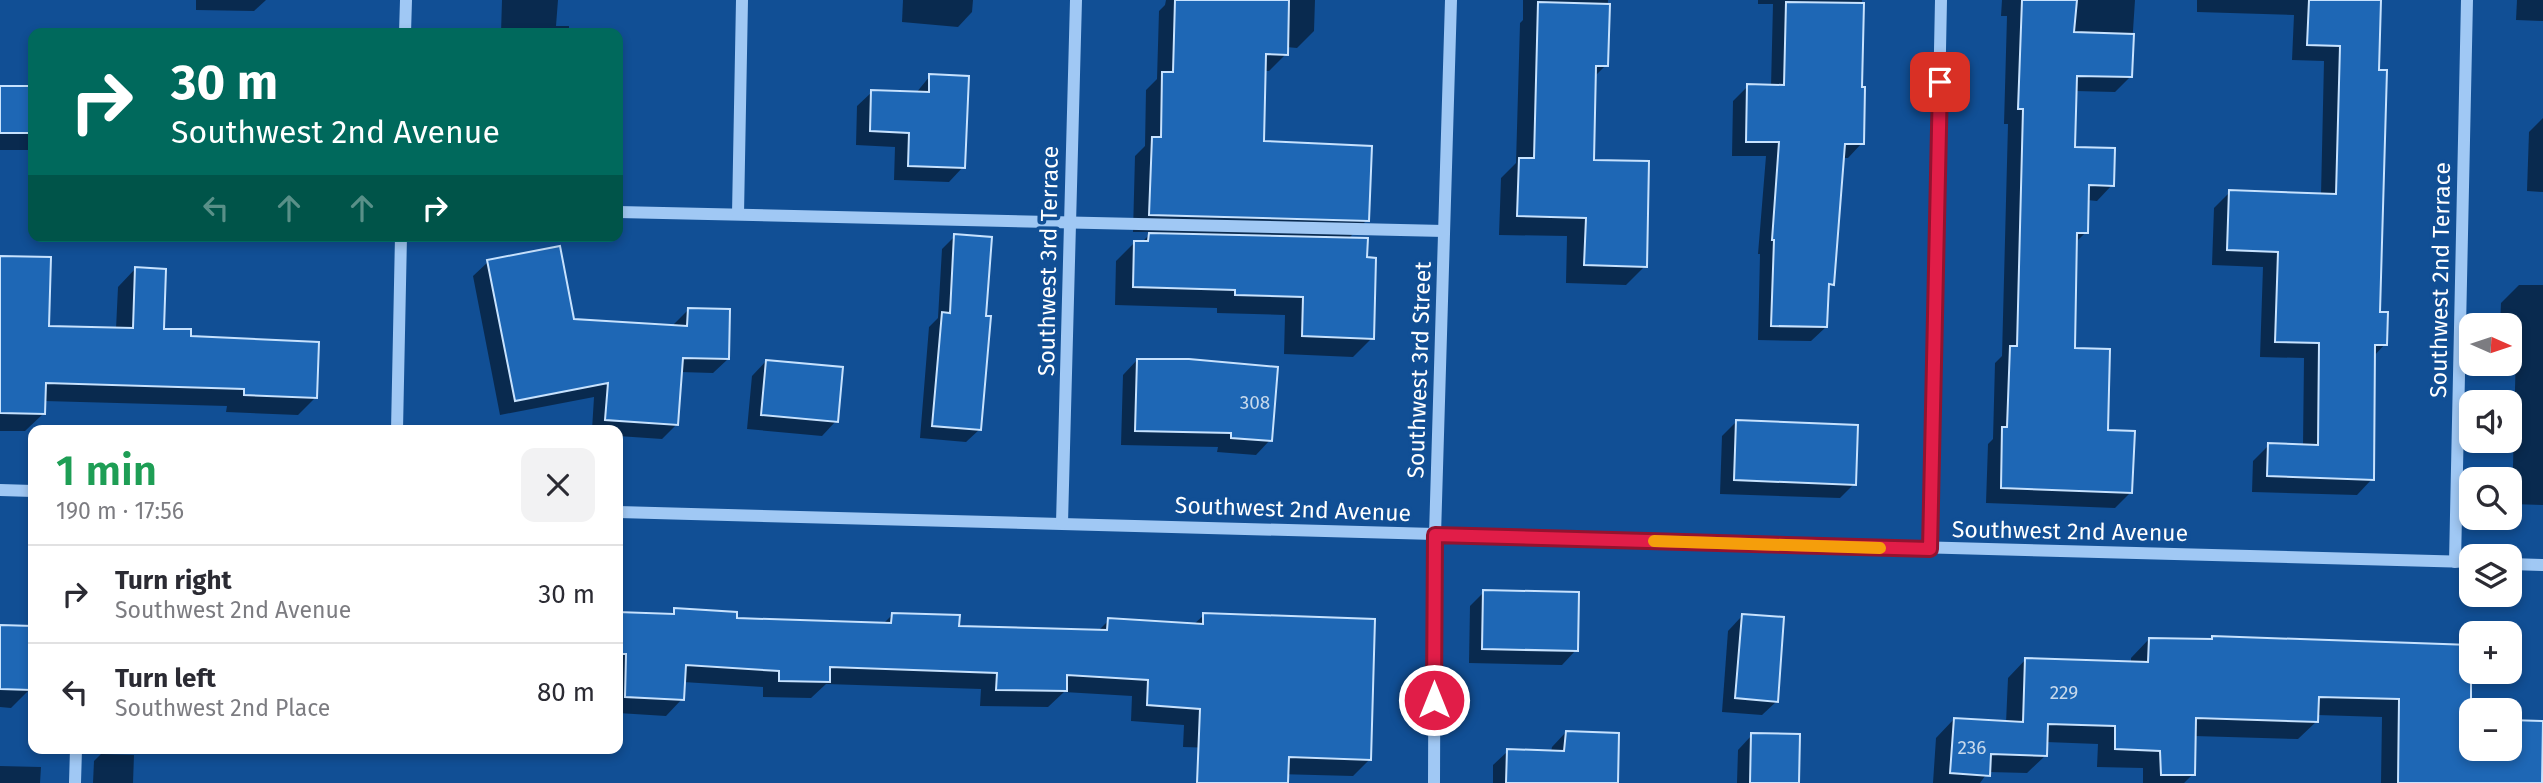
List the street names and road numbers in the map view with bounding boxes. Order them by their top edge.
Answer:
street label: Southwest 3rd Terrace [1032,146,1064,376]
street label: Southwest 2nd Terrace [2424,162,2456,398]
street label: Southwest 3rd Street [1401,260,1437,479]
street label: Southwest 2nd Avenue [1174,491,1412,527]
street label: Southwest 2nd Avenue [1952,515,2188,547]

